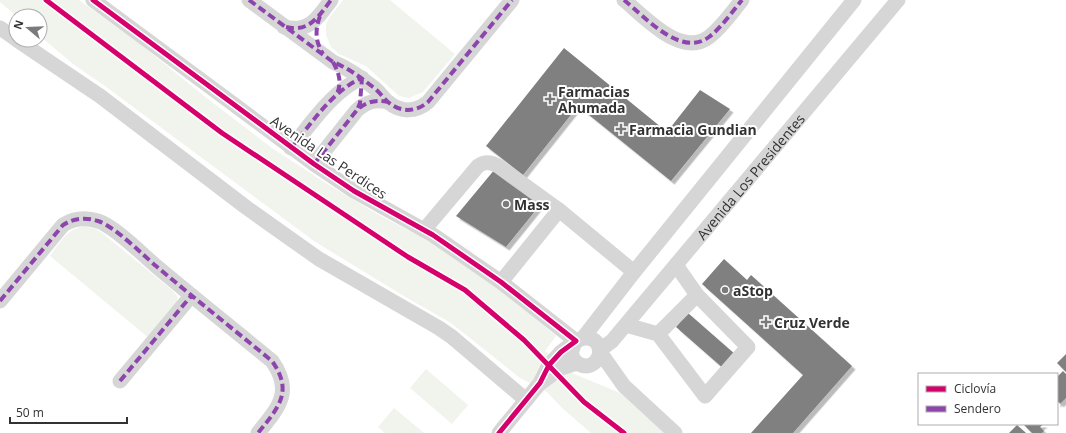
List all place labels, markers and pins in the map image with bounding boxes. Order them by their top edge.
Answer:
place label: Farmacias Ahumada [558,82,630,117]
marker: Farmacias Ahumada [545,94,555,104]
place label: Farmacia Gundian [629,120,757,139]
marker: Farmacia Gundian [616,124,626,134]
place label: Mass [514,195,550,214]
marker: Mass [501,199,511,209]
place label: aStop [733,281,773,300]
marker: aStop [720,285,730,295]
place label: Cruz Verde [774,313,850,332]
marker: Cruz Verde [761,317,771,327]

